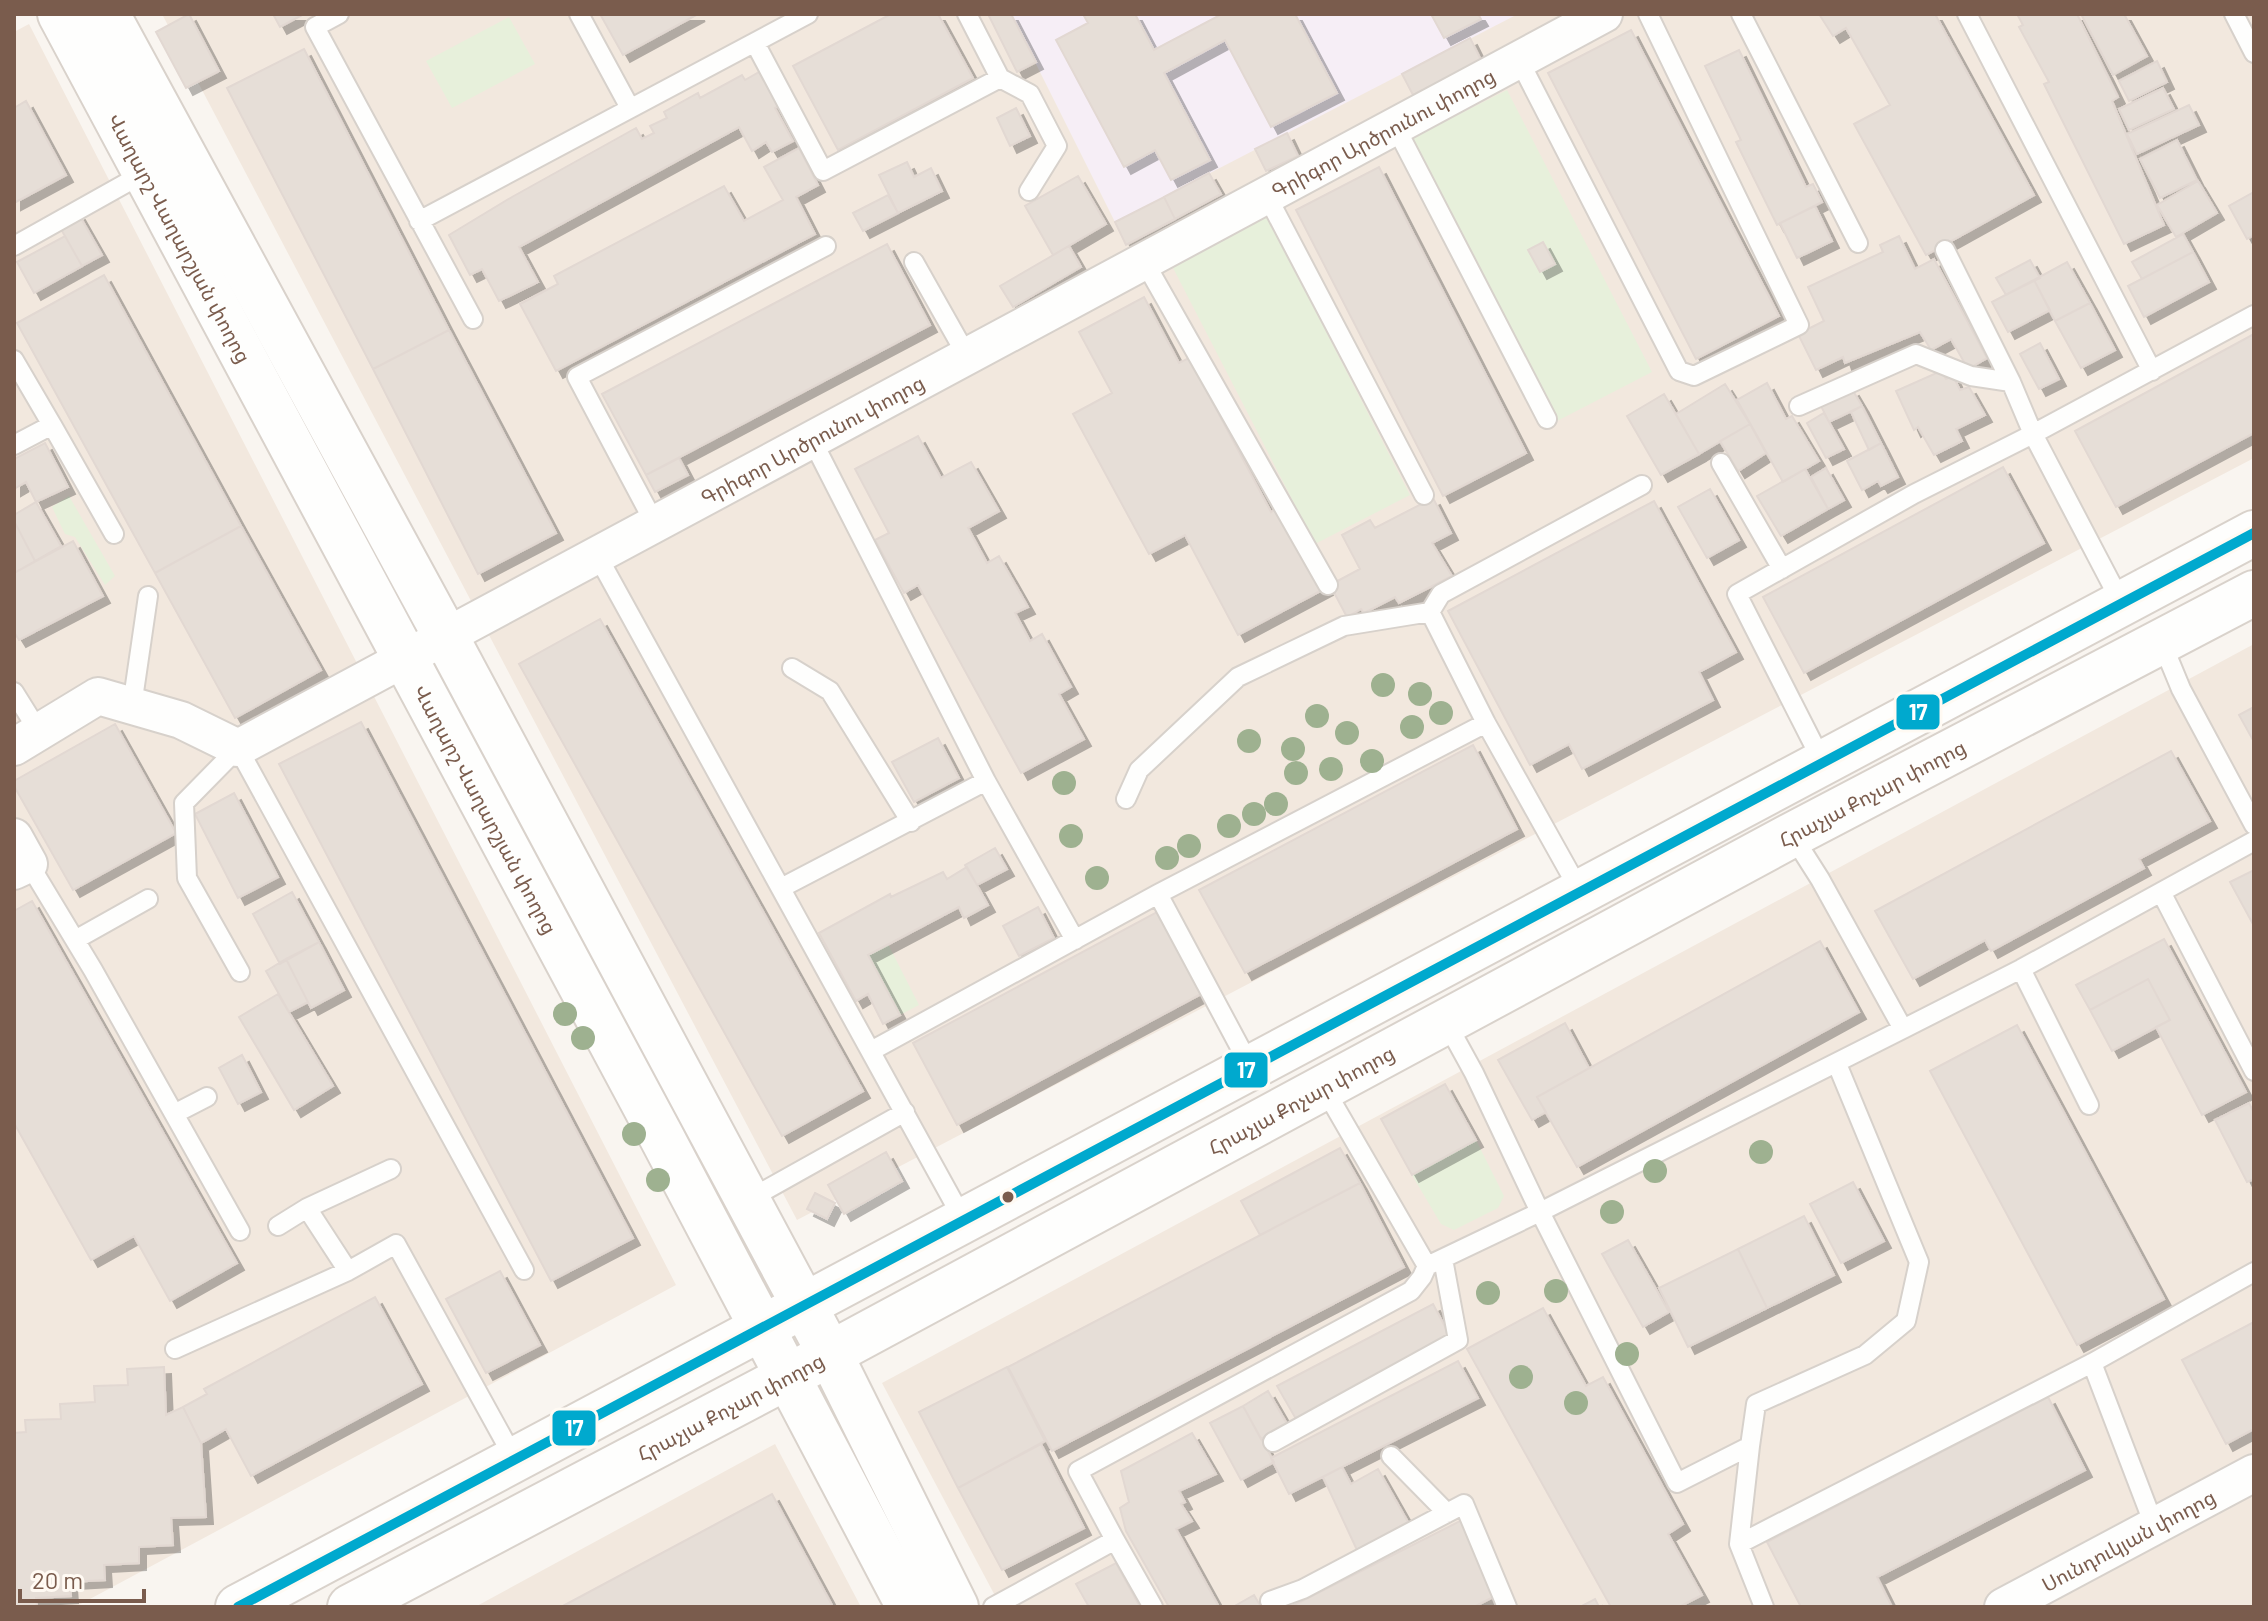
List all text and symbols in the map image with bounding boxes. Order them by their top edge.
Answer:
street label: Գրիգոր Արծրունու փողոց [1267,63,1499,203]
street label: Վաղարշ Վաղարշյան փողոց [103,109,256,367]
street label: Գրիգոր Արծրունու փողոց [696,370,929,509]
street label: Վաղարշ Վաղարշյան փողոց [409,680,562,938]
line badge: 17 [1895,693,1941,731]
text: 17 [1909,698,1927,724]
street label: Հրաչյա Քոչար փողոց [1774,734,1970,852]
street label: Հրաչյա Քոչար փողոց [1204,1040,1399,1160]
line badge: 17 [1223,1051,1269,1089]
text: 17 [1237,1056,1255,1082]
unlabelled marker [1000,1189,1016,1205]
street label: Հրաչյա Քոչար փողոց [633,1347,828,1466]
line badge: 17 [551,1409,597,1447]
text: 17 [565,1414,583,1440]
street label: Սունդուկյան փողոց [2037,1484,2220,1596]
scale bar [20,1553,144,1603]
text: 20 m [32,1565,83,1594]

